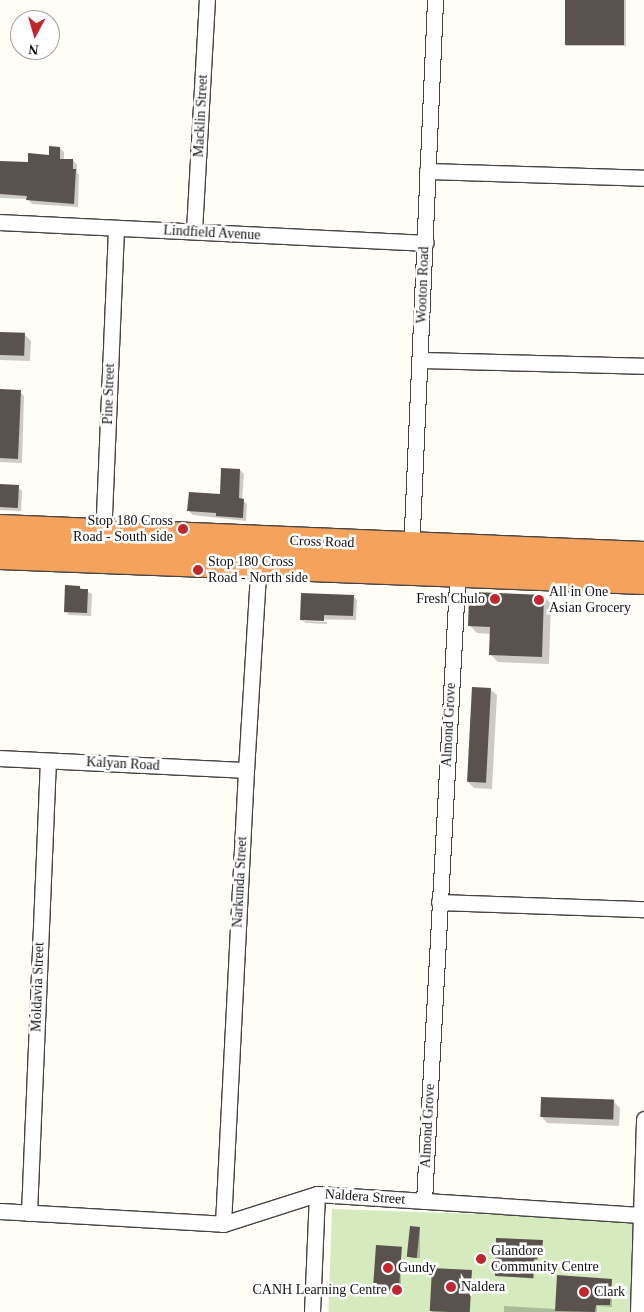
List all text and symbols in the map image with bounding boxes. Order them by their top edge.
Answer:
north arrow [10,10,60,60]
text: N [28,41,39,57]
street label: Macklin Street [190,74,212,158]
street label: Lindfield Avenue [163,222,261,244]
street label: Wooton Road [413,246,433,324]
street label: Pine Street [100,363,118,425]
place label: Stop 180 Cross Road - South side [73,513,173,546]
marker: Stop 180 Cross Road - South side [177,523,189,535]
street label: Cross Road [289,532,355,552]
place label: Stop 180 Cross Road - North side [208,554,308,586]
marker: Stop 180 Cross Road - North side [192,564,204,576]
place label: All in One Asian Grocery [549,584,631,616]
place label: Fresh Chulo [416,591,485,607]
marker: Fresh Chulo [489,593,501,605]
marker: All in One Asian Grocery [533,594,545,606]
street label: Almond Grove [438,682,460,768]
street label: Kalyan Road [86,754,160,774]
street label: Narkunda Street [229,836,251,928]
street label: Moldavia Street [28,942,48,1032]
street label: Almond Grove [417,1083,439,1169]
street label: Naldera Street [324,1186,406,1208]
place label: Glandore Community Centre [491,1243,599,1276]
marker: Glandore Community Centre [475,1253,487,1265]
place label: Gundy [398,1260,436,1276]
marker: Gundy [382,1262,394,1274]
place label: Naldera [461,1279,505,1295]
marker: Naldera [445,1281,457,1293]
place label: CANH Learning Centre [252,1282,387,1298]
marker: CANH Learning Centre [391,1284,403,1296]
place label: Clark [594,1284,625,1300]
marker: Clark [578,1286,590,1298]

